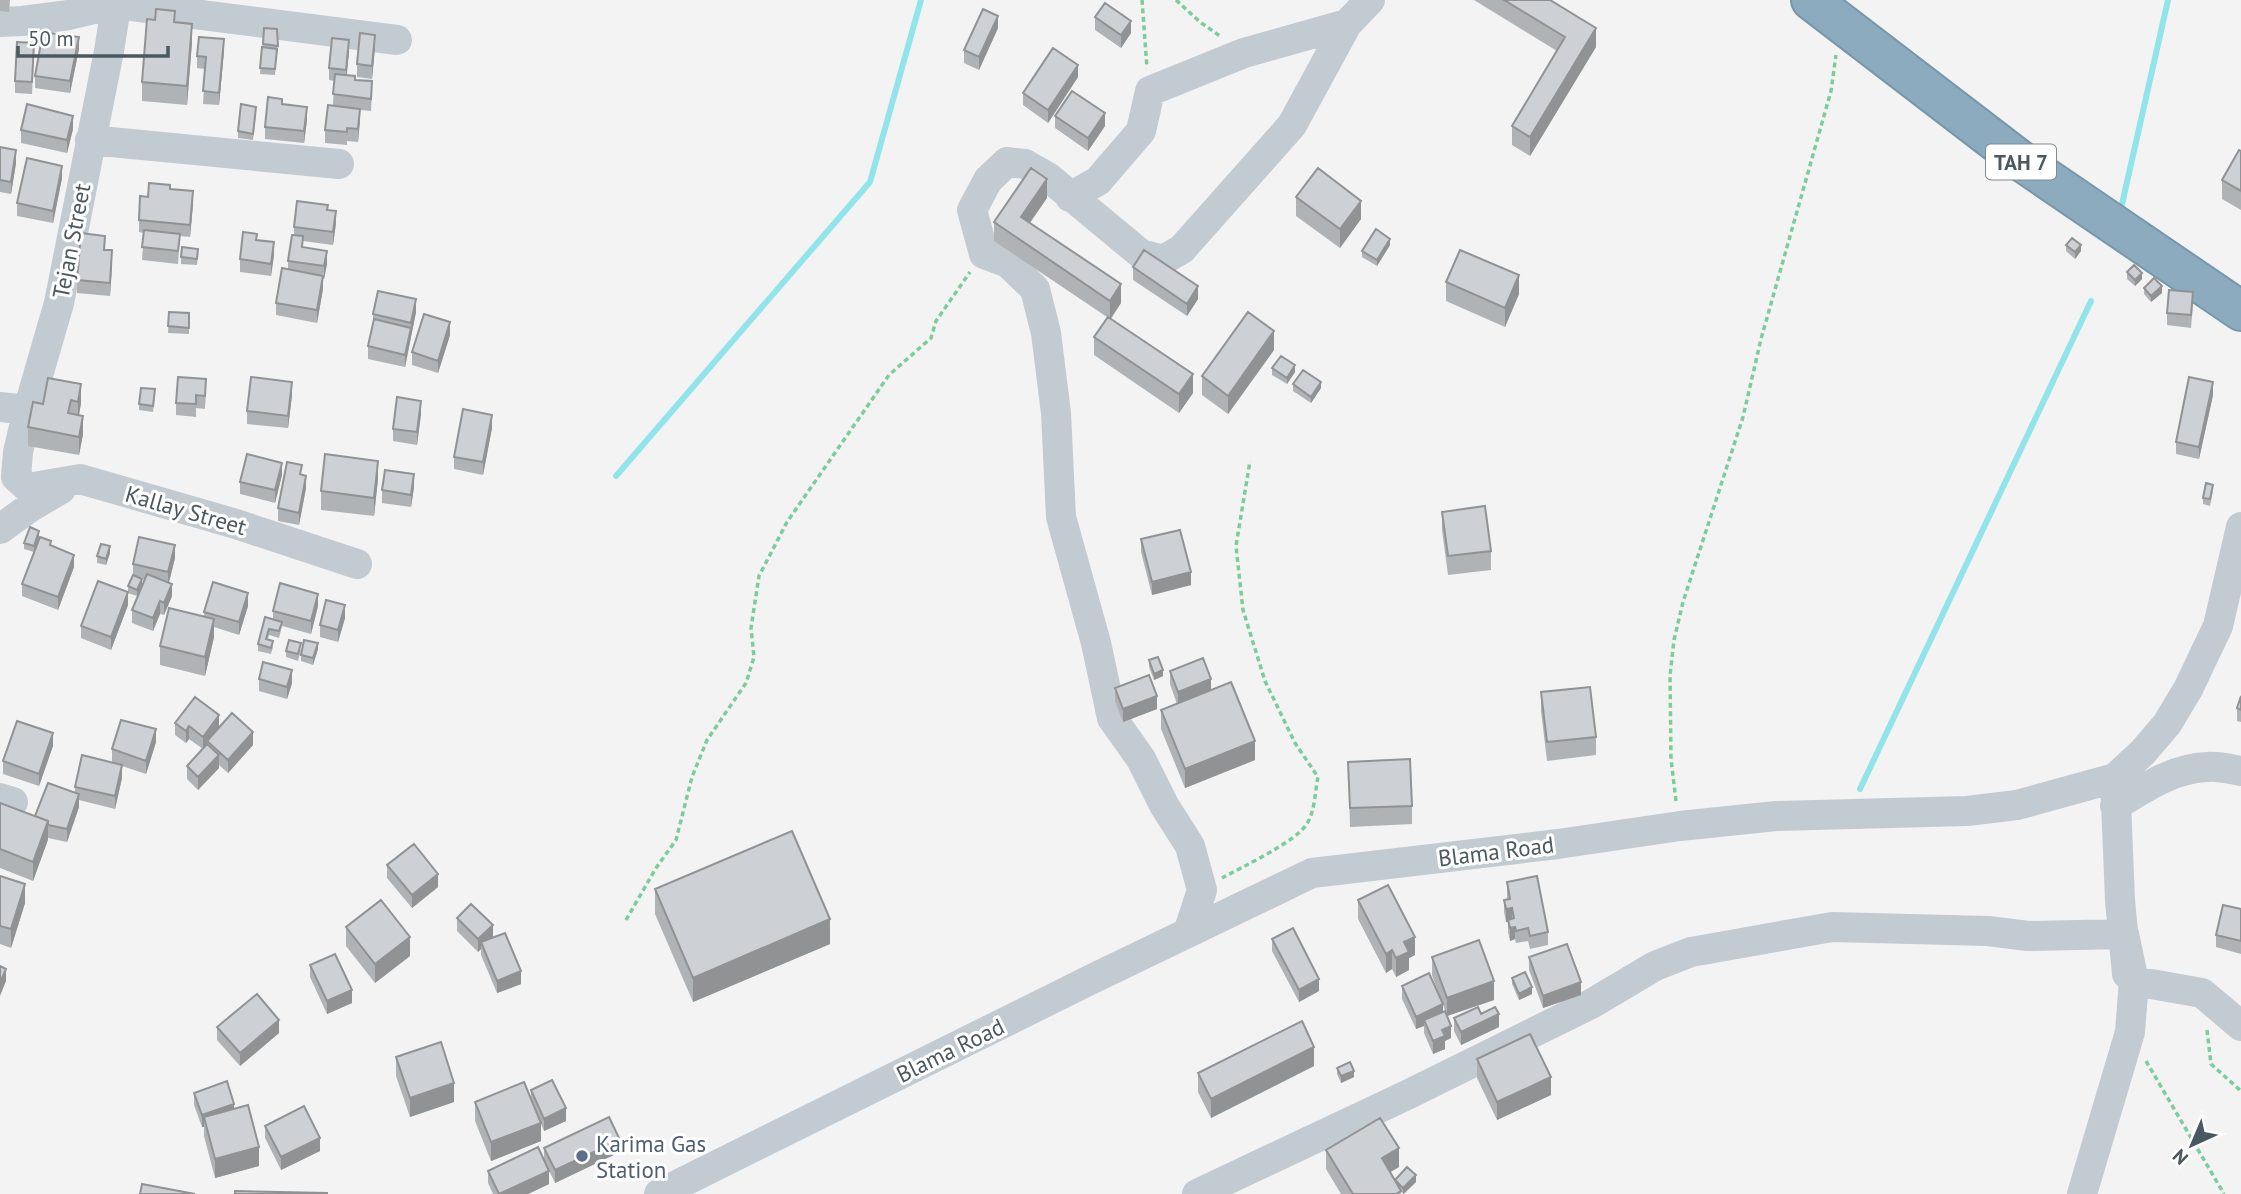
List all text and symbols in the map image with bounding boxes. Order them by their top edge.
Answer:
scale bar [18,14,168,58]
text: 50 m [28,25,74,52]
road number: TAH 7 [1986,144,2056,180]
street label: Tejan Street [46,181,96,301]
street label: Kallay Street [122,479,250,541]
street label: Blama Road [1436,830,1556,872]
street label: Blama Road [891,1011,1009,1089]
north arrow [2157,1110,2227,1180]
place label: Karima Gas Station [596,1129,706,1184]
text: N [2167,1144,2193,1170]
marker: Karima Gas Station [574,1148,590,1164]

